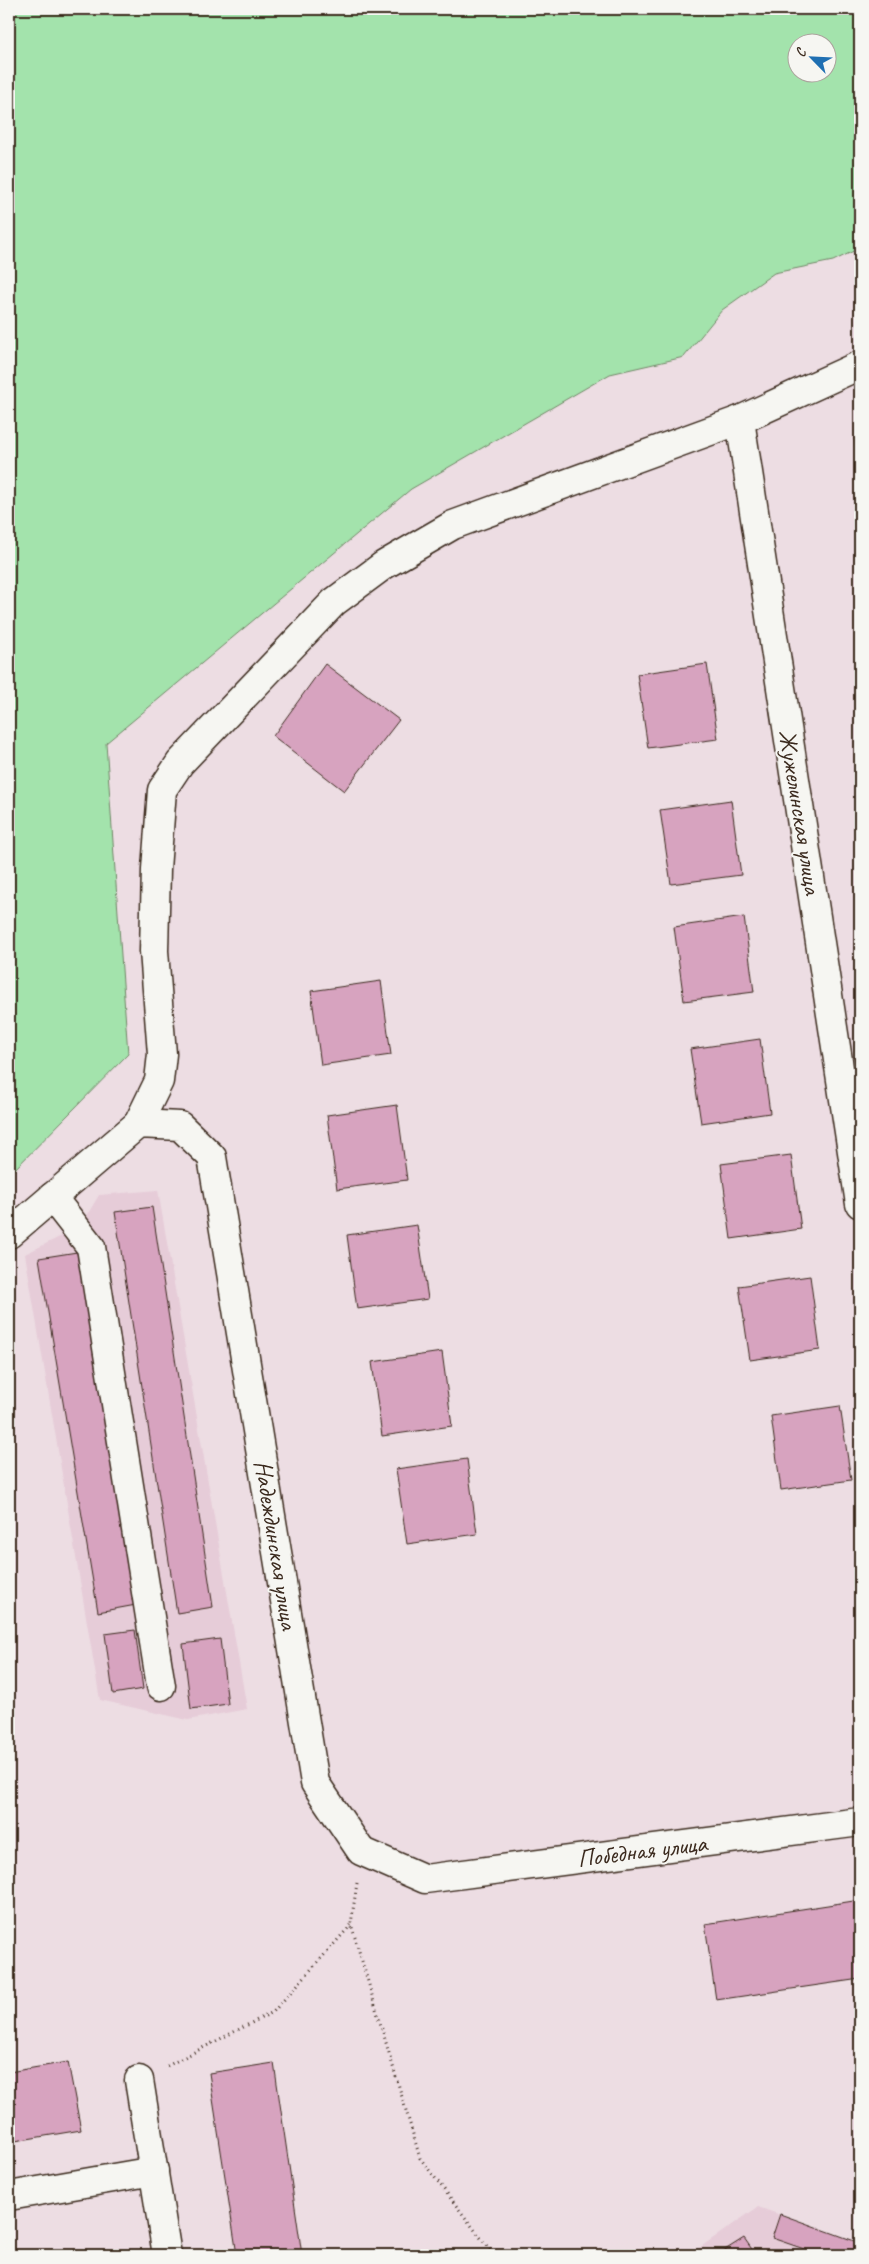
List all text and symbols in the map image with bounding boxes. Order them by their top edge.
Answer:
north arrow [786,32,836,82]
text: С [791,44,811,60]
street label: Жужелинская улица [771,727,829,899]
street label: Надеждинская улица [247,1458,305,1634]
street label: Победная улица [575,1827,711,1875]

